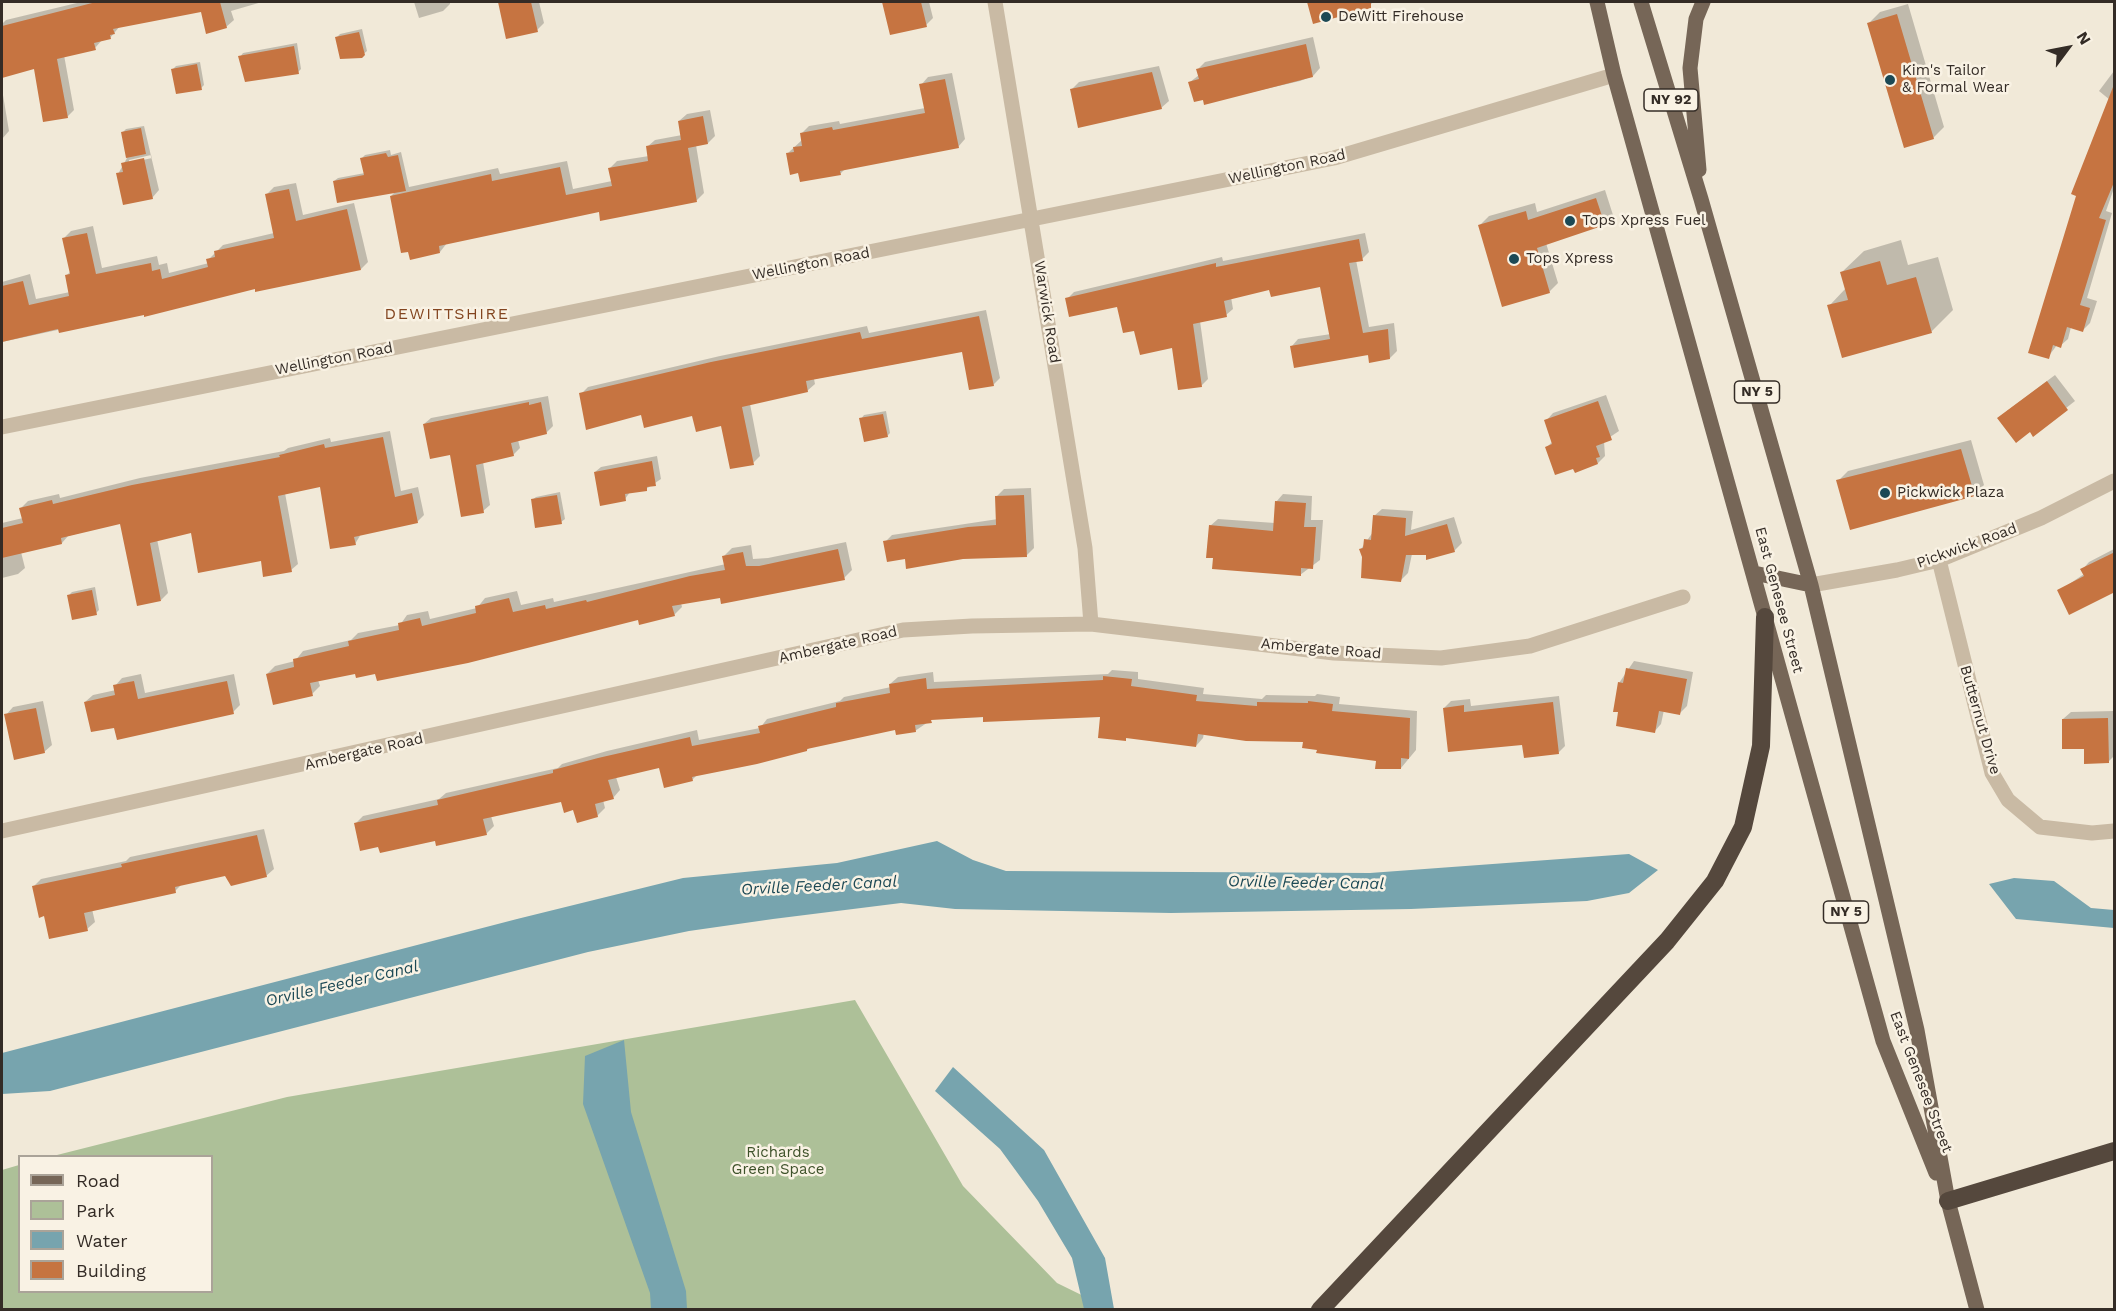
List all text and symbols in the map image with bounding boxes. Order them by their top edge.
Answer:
place label: DeWitt Firehouse [1338,8,1464,26]
marker: DeWitt Firehouse [1319,10,1333,24]
north arrow [2038,18,2098,78]
text: N [2072,28,2095,48]
place label: Kim's Tailor & Formal Wear [1902,62,2010,97]
marker: Kim's Tailor & Formal Wear [1883,73,1897,87]
road number: NY 92 [1644,89,1698,111]
street label: Wellington Road [1227,146,1347,188]
place label: Tops Xpress Fuel [1582,212,1706,230]
marker: Tops Xpress Fuel [1563,214,1577,228]
street label: Wellington Road [751,244,871,284]
place label: Tops Xpress [1526,250,1614,268]
marker: Tops Xpress [1507,252,1521,266]
street label: Warwick Road [1030,259,1064,365]
district label: DEWITTSHIRE [385,304,509,324]
street label: Wellington Road [274,339,394,379]
road number: NY 5 [1734,381,1780,403]
place label: Pickwick Plaza [1897,484,2004,502]
marker: Pickwick Plaza [1878,486,1892,500]
street label: Pickwick Road [1914,520,2020,572]
street label: East Genesee Street [1751,525,1807,675]
street label: Ambergate Road [777,623,899,667]
street label: Ambergate Road [1260,635,1382,663]
street label: Butternut Drive [1956,663,2004,777]
street label: Ambergate Road [303,730,425,774]
water label: Orville Feeder Canal [741,872,897,900]
water label: Orville Feeder Canal [1228,872,1384,894]
road number: NY 5 [1824,901,1868,923]
water label: Orville Feeder Canal [264,957,420,1011]
street label: East Genesee Street [1886,1009,1956,1155]
park label: Richards Green Space [732,1144,824,1179]
legend [18,1155,213,1293]
text: Road [76,1170,120,1191]
text: Park [76,1200,115,1221]
text: Water [76,1230,128,1251]
text: Building [76,1260,146,1281]

